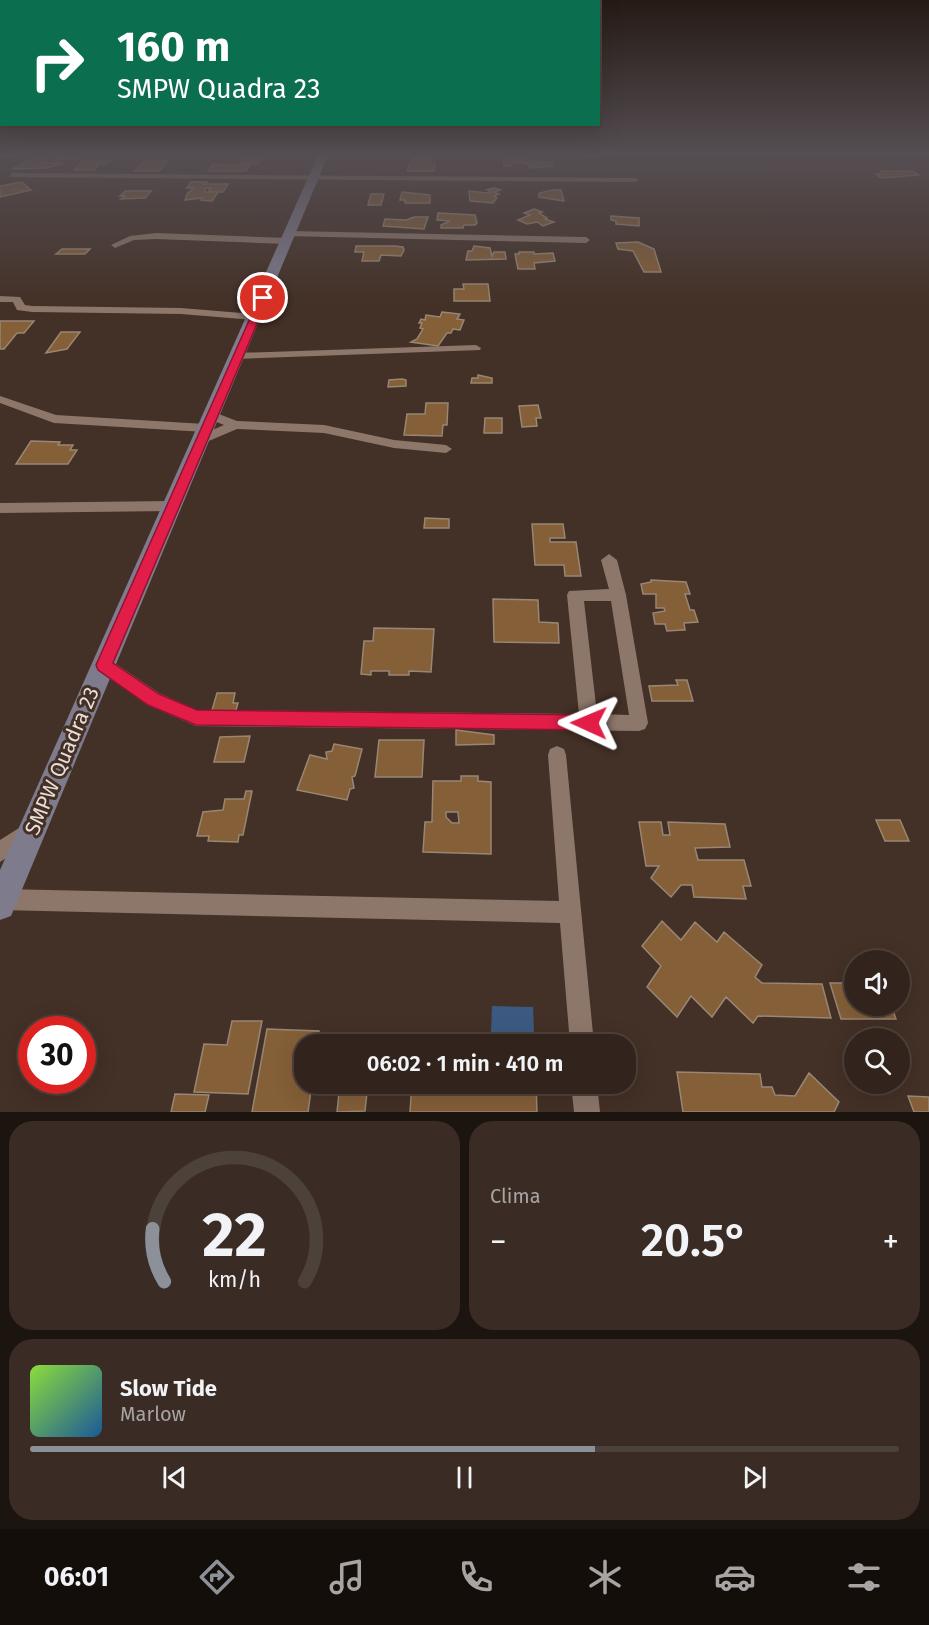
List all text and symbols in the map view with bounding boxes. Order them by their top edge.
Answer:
text: 160 m [117,22,230,72]
icon: right [18,24,96,102]
text: SMPW Quadra 23 [117,73,321,105]
pin [237,272,288,323]
icon: arrive [246,281,279,314]
street label: SMPW Quadra 23 [19,683,105,839]
position arrow [557,691,621,755]
map controls [844,950,910,1094]
button: sound [844,950,910,1016]
speed limit sign: 30 [18,1016,96,1094]
button: search [844,1028,910,1094]
text: 06:02 · 1 min · 410 m [367,1050,563,1077]
text: Clima [490,1184,541,1208]
text: 22 [202,1198,267,1273]
text: 20.5° [641,1214,748,1268]
text: − [490,1222,507,1262]
text: + [883,1222,899,1262]
text: km/h [208,1268,261,1294]
text: Slow Tide [120,1375,217,1402]
text: Marlow [120,1402,186,1426]
icon: previous [158,1461,191,1494]
icon: pause [448,1461,481,1494]
icon: next [738,1461,771,1494]
icon: directions [196,1556,238,1598]
icon: music [326,1556,368,1598]
icon: phone [455,1556,497,1598]
icon: climate [584,1556,626,1598]
icon: car [714,1556,756,1598]
icon: filters [843,1556,885,1598]
text: 06:01 [44,1561,109,1593]

